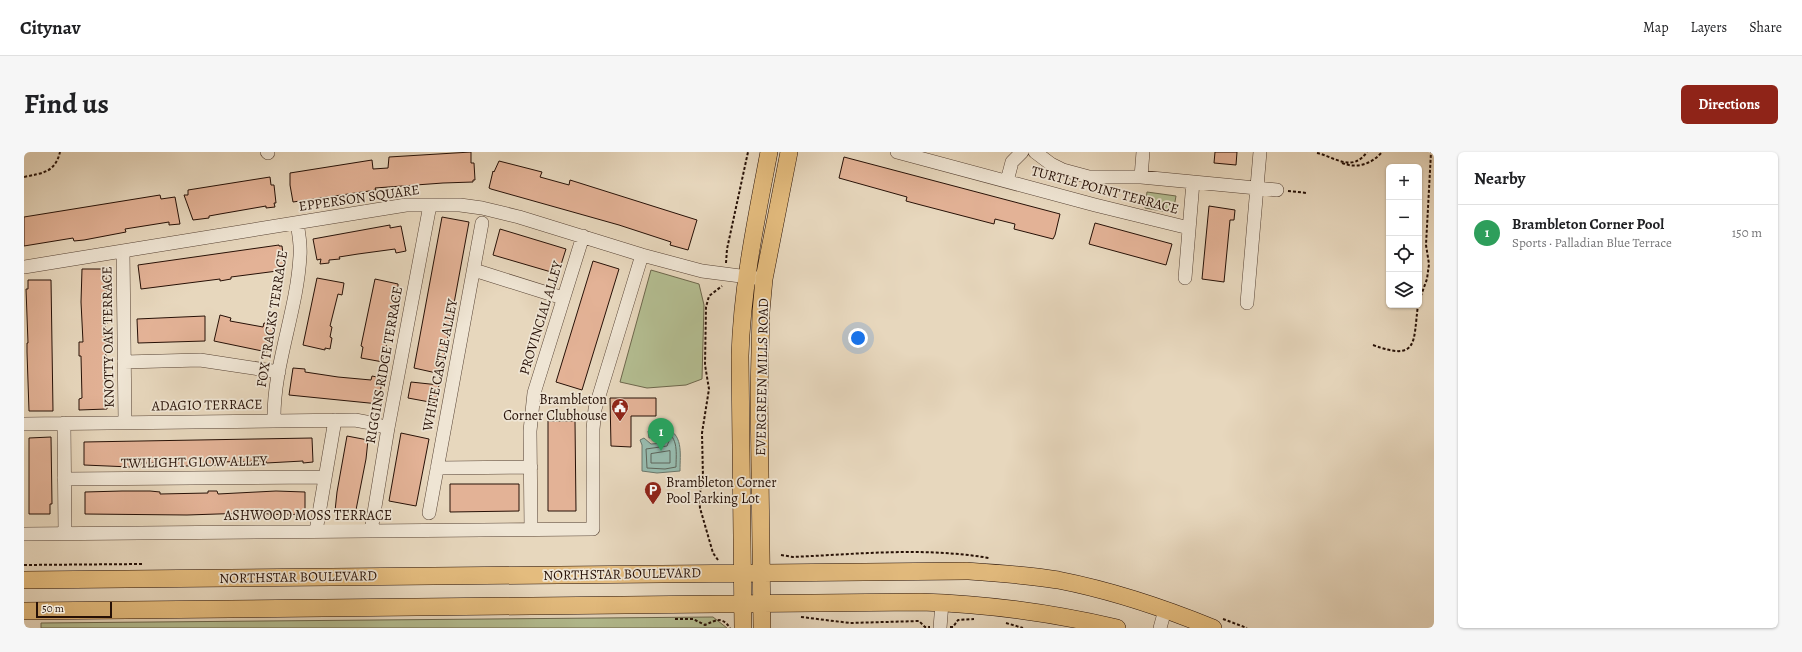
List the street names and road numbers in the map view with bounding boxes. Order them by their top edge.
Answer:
street label: TURTLE POINT TERRACE [1029,161,1181,219]
street label: EPPERSON SQUARE [297,180,421,216]
street label: FOX TRACKS TERRACE [252,249,292,389]
street label: PROVINCIAL ALLEY [515,258,567,377]
street label: KNOTTY OAK TERRACE [97,266,119,408]
street label: RIGGINS RIDGE TERRACE [361,285,407,445]
street label: WHITE CASTLE ALLEY [418,297,462,434]
street label: EVERGREEN MILLS ROAD [751,298,773,456]
street label: ADAGIO TERRACE [150,395,263,415]
street label: TWILIGHT GLOW ALLEY [121,451,268,473]
street label: ASHWOOD MOSS TERRACE [223,506,392,525]
street label: NORTHSTAR BOULEVARD [543,563,701,585]
street label: NORTHSTAR BOULEVARD [219,566,377,588]

